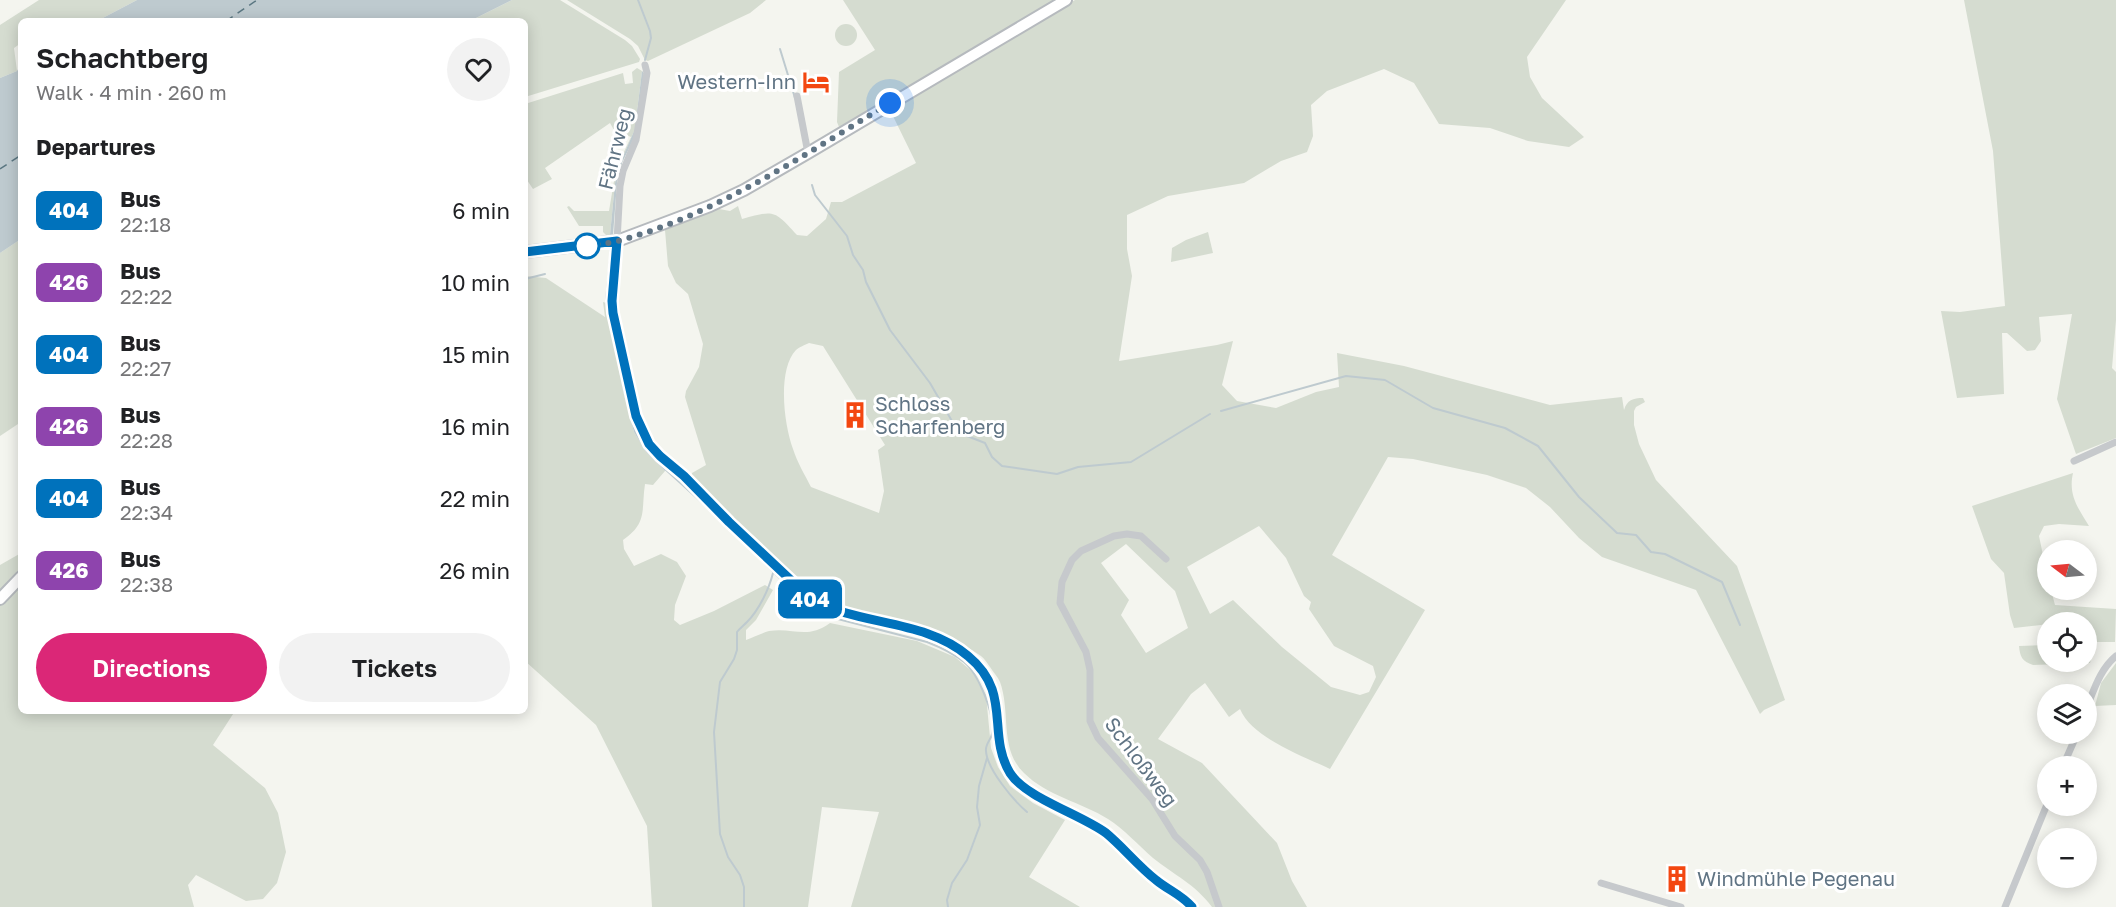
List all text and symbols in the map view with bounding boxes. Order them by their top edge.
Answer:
button: heart [447,38,510,101]
text: Schachtberg [36,41,209,74]
hotel icon: Western-Inn [801,67,831,97]
place label: Western-Inn [677,69,796,93]
text: Walk · 4 min · 260 m [36,80,227,104]
your location [875,88,905,118]
street label: Fährweg [592,105,636,192]
text: Departures [36,133,155,160]
text: Bus [120,185,161,212]
text: 404 [49,197,89,223]
text: 6 min [452,197,510,224]
text: 22:18 [120,212,171,236]
unlabelled marker [574,233,600,259]
text: Bus [120,257,161,284]
text: 426 [49,269,89,295]
text: 10 min [441,269,510,296]
text: 22:22 [120,284,172,308]
text: Bus [120,329,161,356]
text: 404 [49,341,89,367]
text: 15 min [442,341,510,368]
text: 22:27 [120,356,171,380]
place label: Schloss Scharfenberg [875,391,1005,438]
building icon: Schloss Scharfenberg [840,400,870,430]
text: Bus [120,401,161,428]
text: 426 [49,413,89,439]
text: 16 min [442,413,510,440]
text: 22:28 [120,428,173,452]
text: Bus [120,473,161,500]
text: 404 [49,485,89,511]
text: 22 min [440,485,510,512]
text: 22:34 [120,500,173,524]
north arrow [2037,540,2097,600]
map controls [2037,540,2097,888]
text: Bus [120,545,161,572]
text: 426 [49,557,89,583]
text: 26 min [440,557,510,584]
text: 22:38 [120,572,173,596]
line badge: 404 [776,580,844,618]
text: 404 [790,586,830,612]
button: locate [2037,612,2097,672]
button: Directions [36,633,267,702]
button: Tickets [279,633,510,702]
button: layers [2037,684,2097,744]
street label: Schloßweg [1100,712,1183,811]
button: + [2037,756,2097,816]
button: − [2037,828,2097,888]
building icon: Windmühle Pegenau [1662,864,1692,894]
place label: Windmühle Pegenau [1697,866,1895,890]

